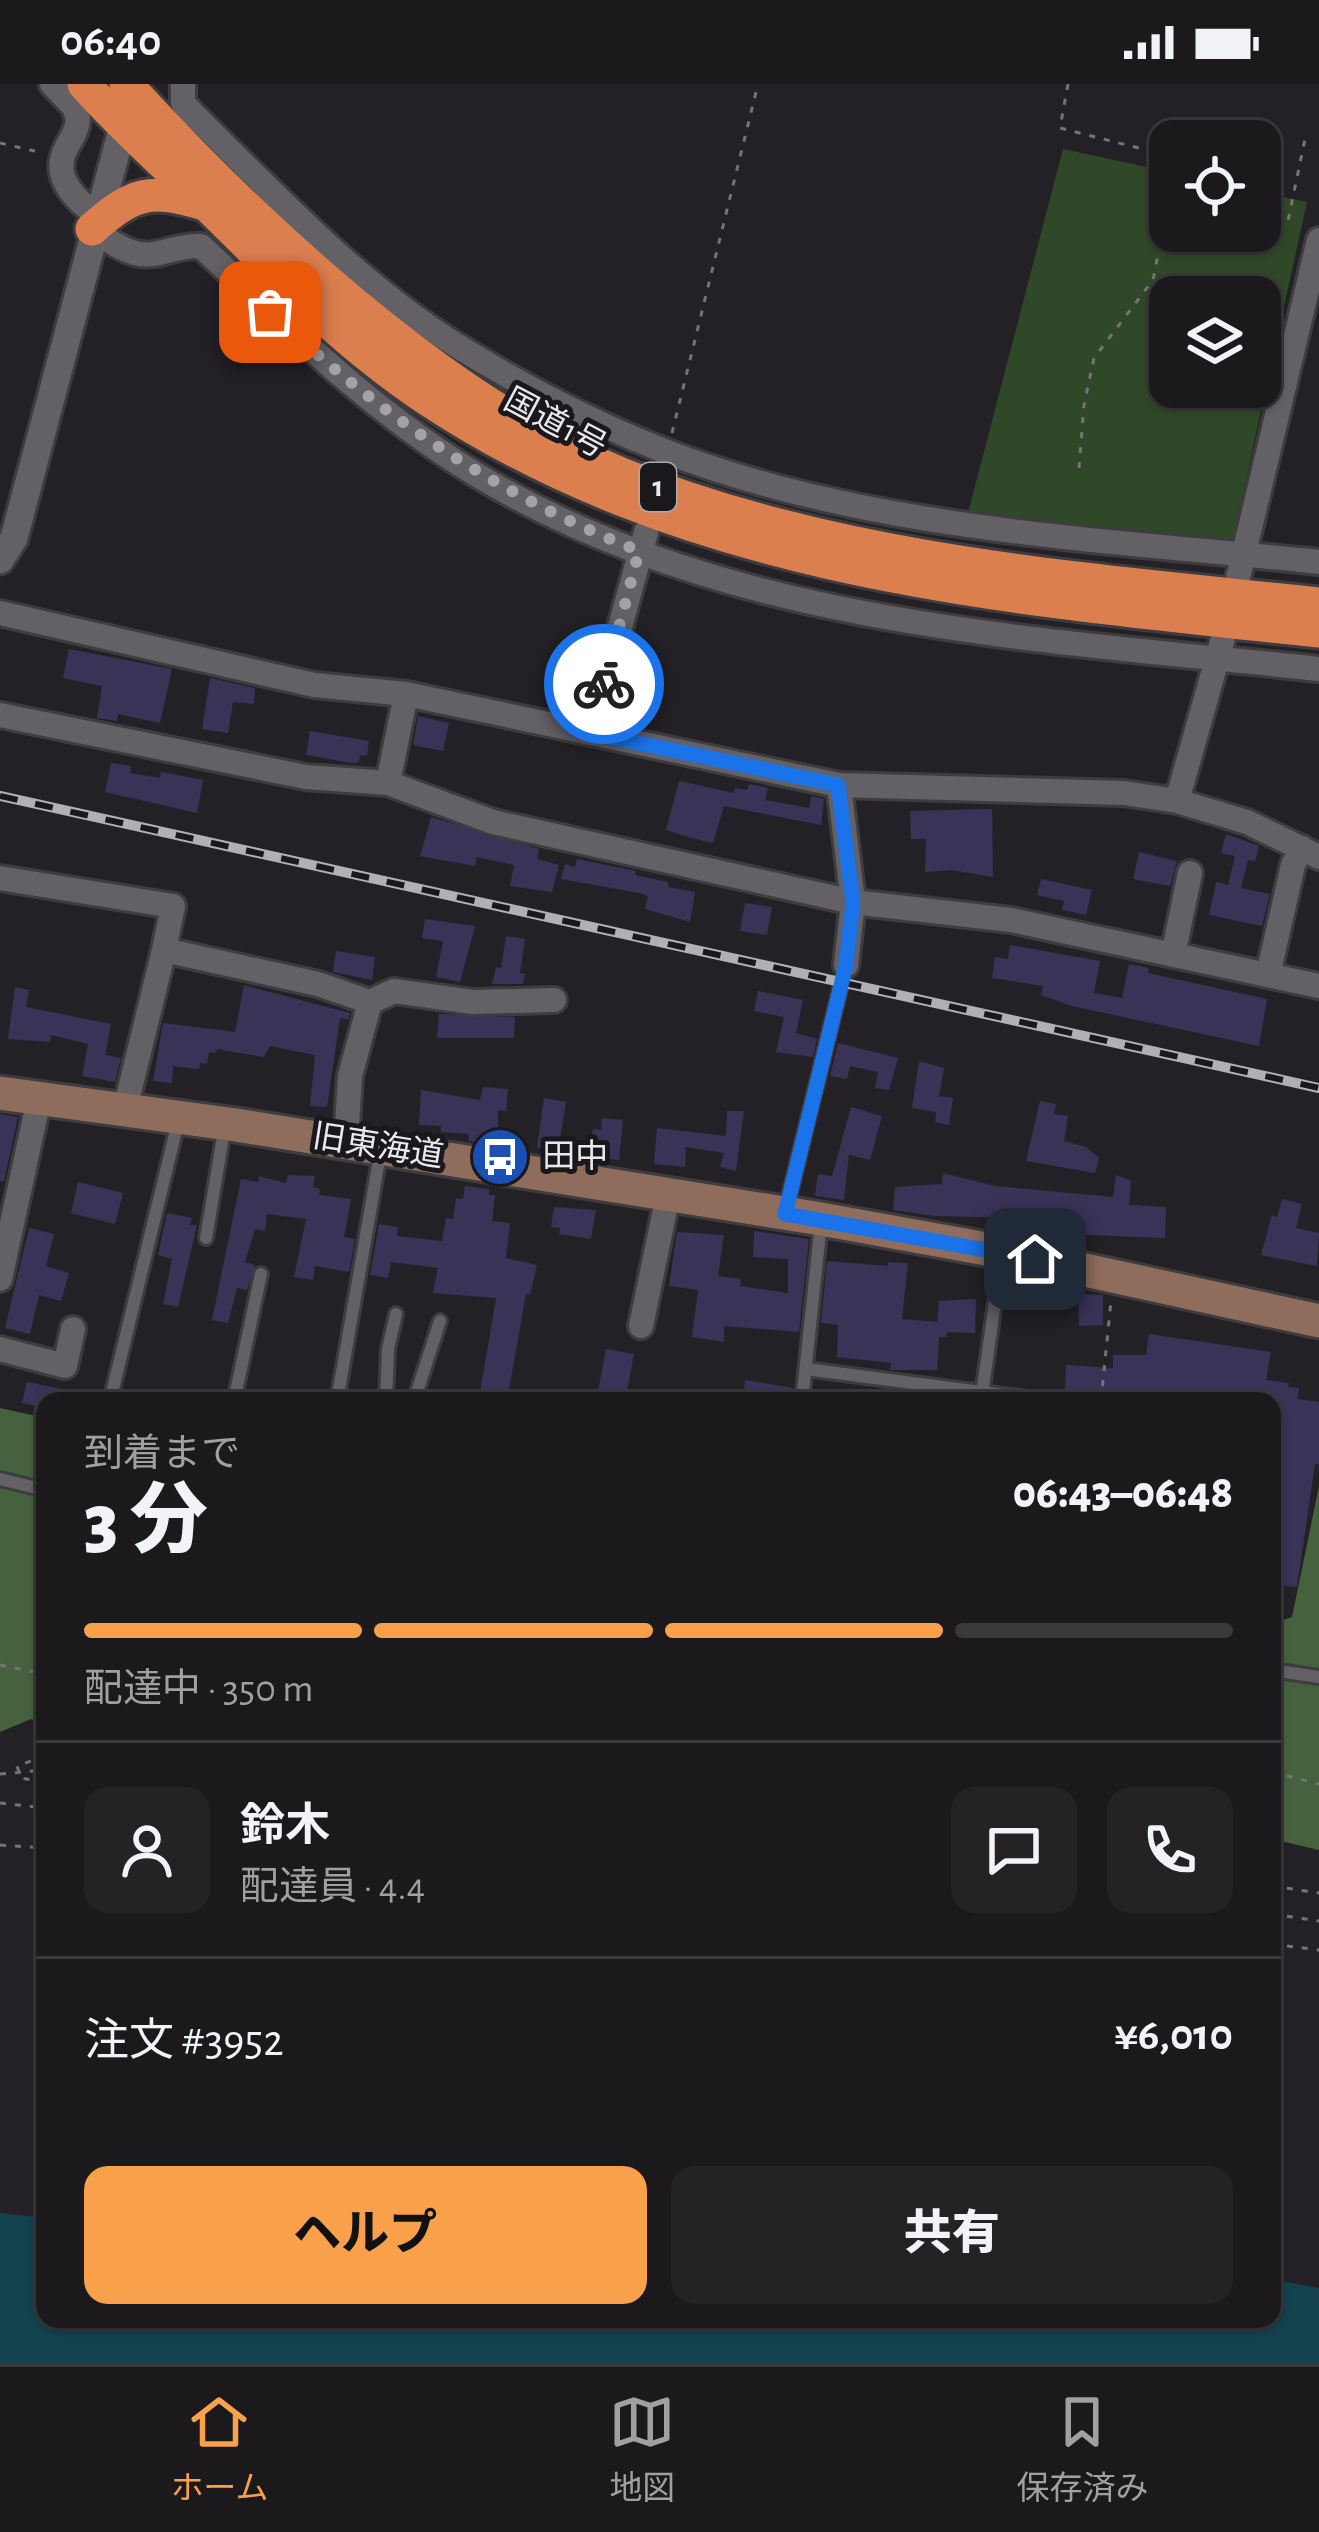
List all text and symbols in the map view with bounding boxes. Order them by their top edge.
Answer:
text: 06:40 [60,19,162,64]
map controls [1149,120,1281,408]
button: locate [1149,120,1281,252]
pin [219,261,321,363]
button: layers [1149,276,1281,408]
icon: bag [237,279,303,345]
street label: 国道1号 [499,382,612,464]
road number: 1 [640,463,676,511]
courier [544,624,664,744]
icon: bike [571,651,637,717]
street label: 旧東海道 [310,1118,446,1174]
bus stop icon: 田中 [469,1126,531,1188]
place label: 田中 [542,1139,608,1174]
pin [984,1208,1086,1310]
icon: home [1002,1226,1068,1292]
text: 到着まで [84,1435,240,1474]
text: 06:43–06:48 [1013,1471,1233,1516]
text: 3 分 [84,1484,208,1562]
text: 配達中 · 350 m [84,1670,313,1709]
button: person [84,1787,210,1913]
button: chat [951,1787,1077,1913]
button: phone [1107,1787,1233,1913]
text: 鈴木 [240,1804,330,1849]
text: 配達員 · 4.4 [240,1868,425,1907]
text: ¥6,010 [1114,2013,1233,2058]
text: 注文 #3952 [84,2019,284,2064]
button: ヘルプ [84,2166,647,2304]
button: 共有 [671,2166,1233,2304]
tab: ホーム [170,2389,269,2510]
tab: 地図 [609,2389,675,2510]
tab: 保存済み [1016,2389,1148,2510]

